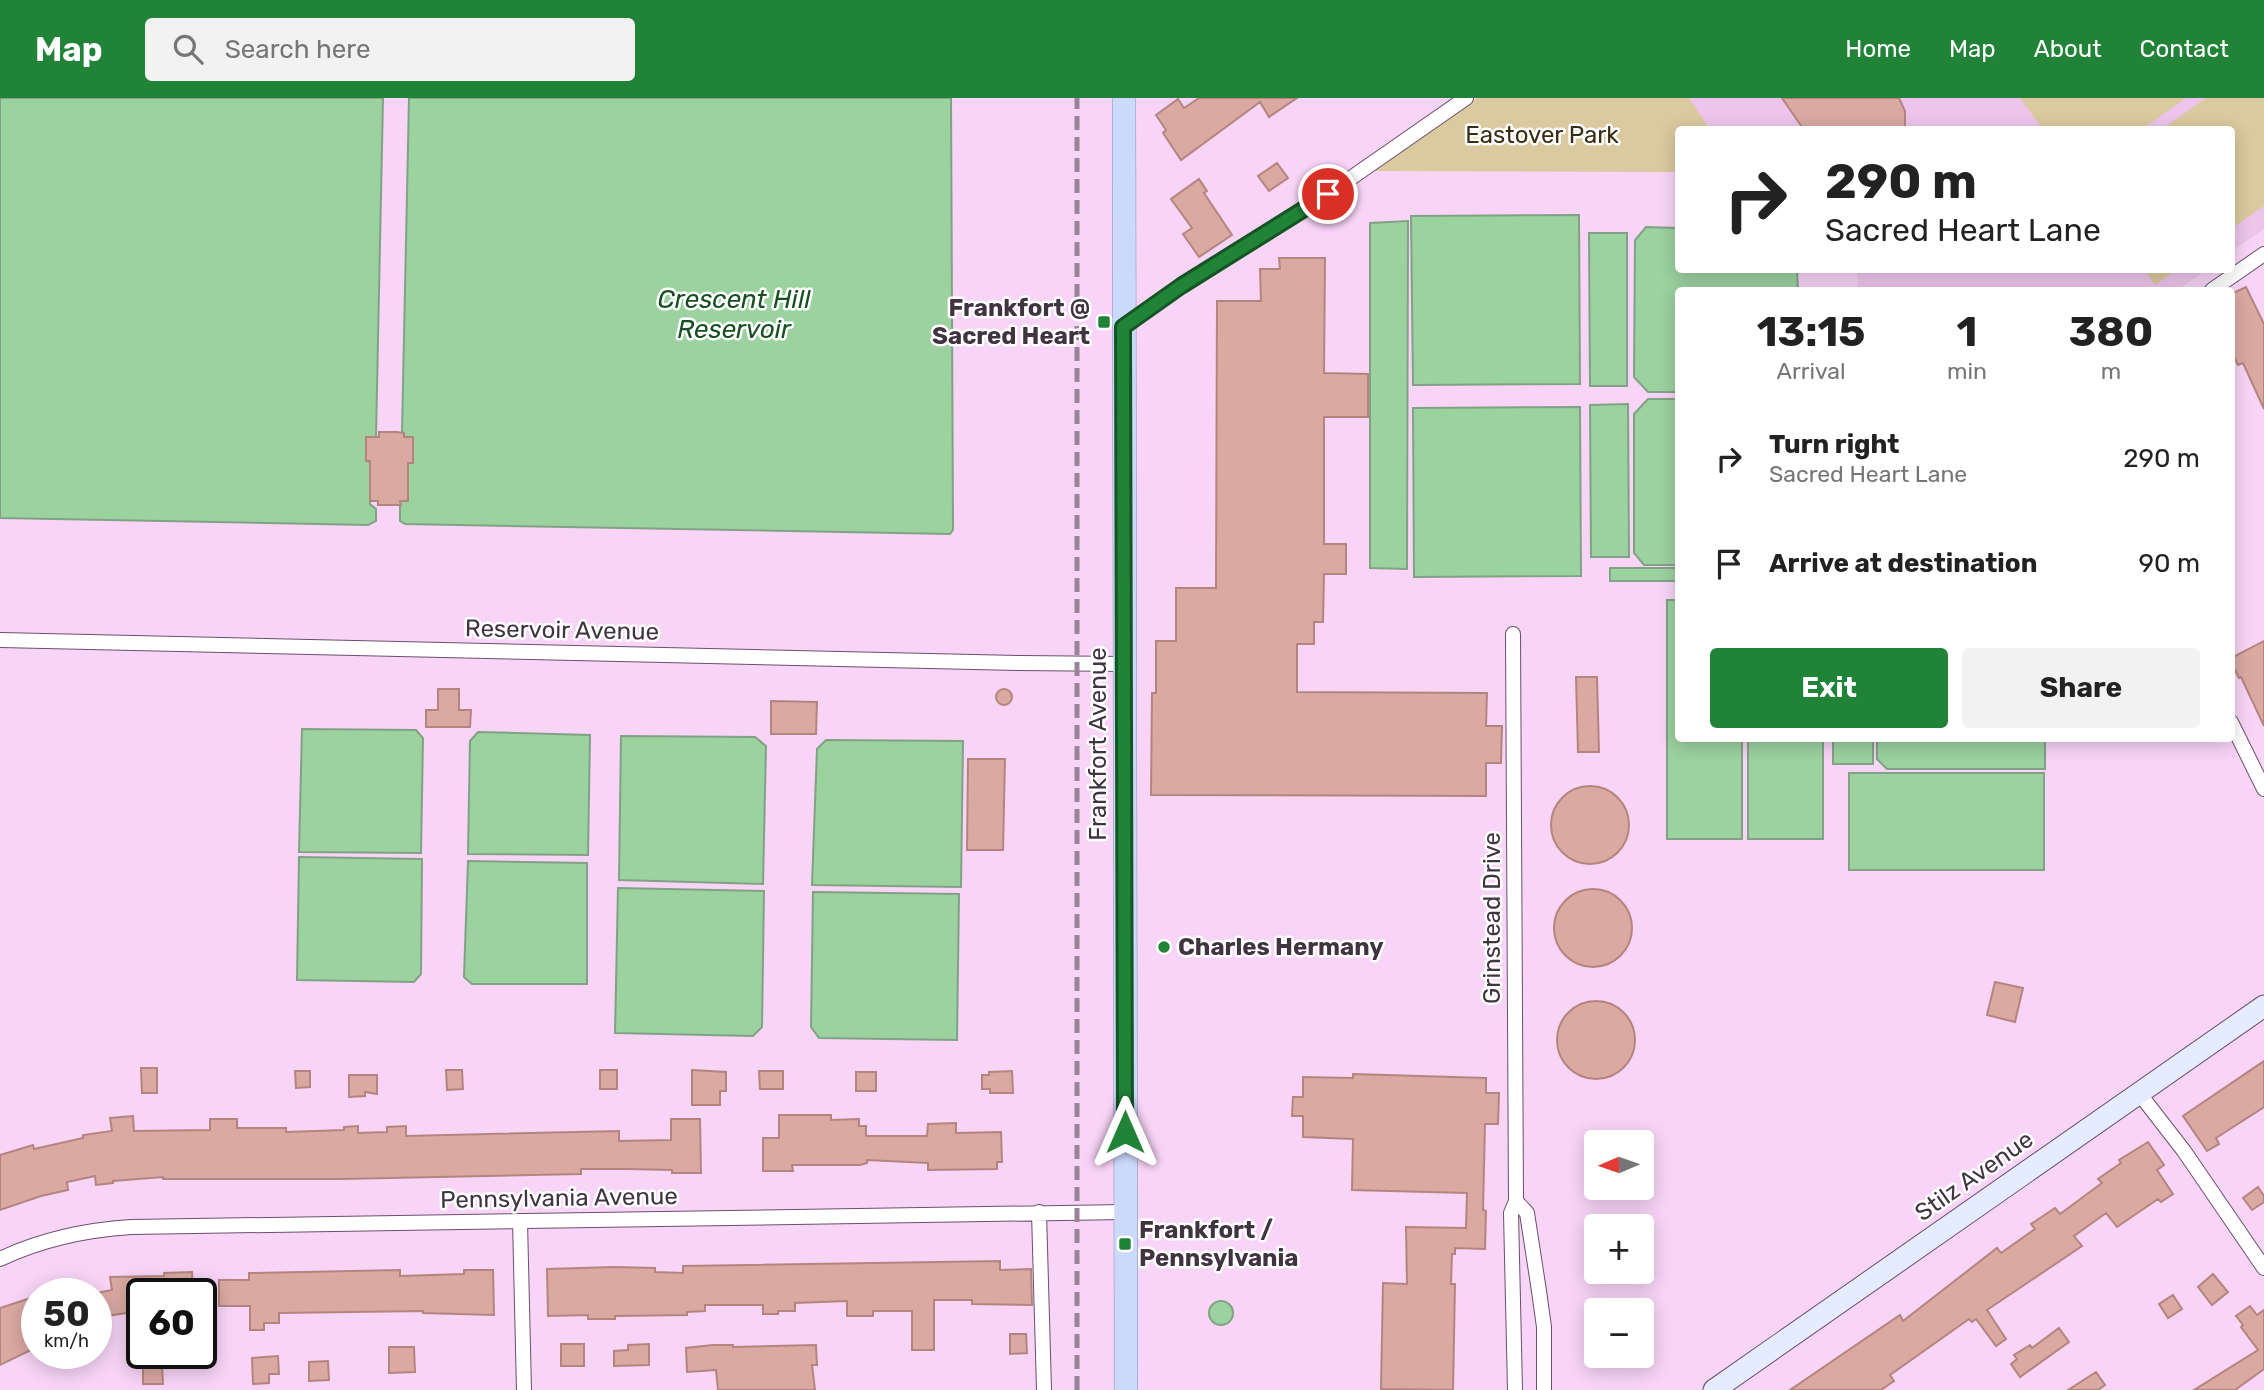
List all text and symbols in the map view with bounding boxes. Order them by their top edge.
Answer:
search box [145,18,635,81]
text: Map [35,30,103,69]
icon: search [169,30,207,68]
text: Search here [225,34,370,65]
text: Home [1845,35,1911,63]
text: Map [1949,35,1996,63]
text: About [2034,35,2102,63]
text: Contact [2140,35,2229,63]
park label: Eastover Park [1465,121,1619,149]
text: 290 m [1825,152,1977,210]
icon: right [1710,154,1801,245]
pin [1298,164,1358,224]
icon: arrive [1309,175,1347,213]
text: Sacred Heart Lane [1825,211,2101,249]
water label: Crescent Hill Reservoir [657,284,811,345]
place label: Frankfort @ Sacred Heart [932,294,1090,350]
text: 13:15 [1757,307,1865,357]
text: 1 [1957,307,1977,357]
text: 380 [2069,307,2153,357]
marker: Frankfort @ Sacred Heart [1096,314,1112,330]
text: Arrival [1777,357,1846,385]
text: min [1947,357,1987,385]
text: m [2101,357,2121,385]
text: Turn right [1769,429,1899,460]
icon: right [1710,440,1748,478]
text: 290 m [2123,443,2200,474]
text: Sacred Heart Lane [1769,460,1967,488]
icon: arrive [1710,545,1748,583]
text: Arrive at destination [1769,548,2037,579]
text: 90 m [2139,548,2200,579]
street label: Reservoir Avenue [465,614,659,646]
street label: Frankfort Avenue [1084,647,1112,841]
button: Exit [1710,648,1948,728]
button: Share [1962,648,2200,728]
street label: Grinstead Drive [1478,832,1506,1004]
place label: Charles Hermany [1178,933,1384,961]
marker: Charles Hermany [1156,939,1172,955]
position arrow [1088,1095,1162,1169]
street label: Stilz Avenue [1910,1125,2038,1227]
north arrow [1584,1130,1654,1200]
map controls [1584,1130,1654,1368]
street label: Pennsylvania Avenue [440,1182,678,1214]
button: + [1584,1214,1654,1284]
place label: Frankfort / Pennsylvania [1139,1216,1299,1272]
marker: Frankfort / Pennsylvania [1117,1236,1133,1252]
speed limit sign: 60 [126,1278,217,1369]
text: 50 [43,1293,90,1335]
button: − [1584,1298,1654,1368]
text: km/h [44,1330,89,1352]

